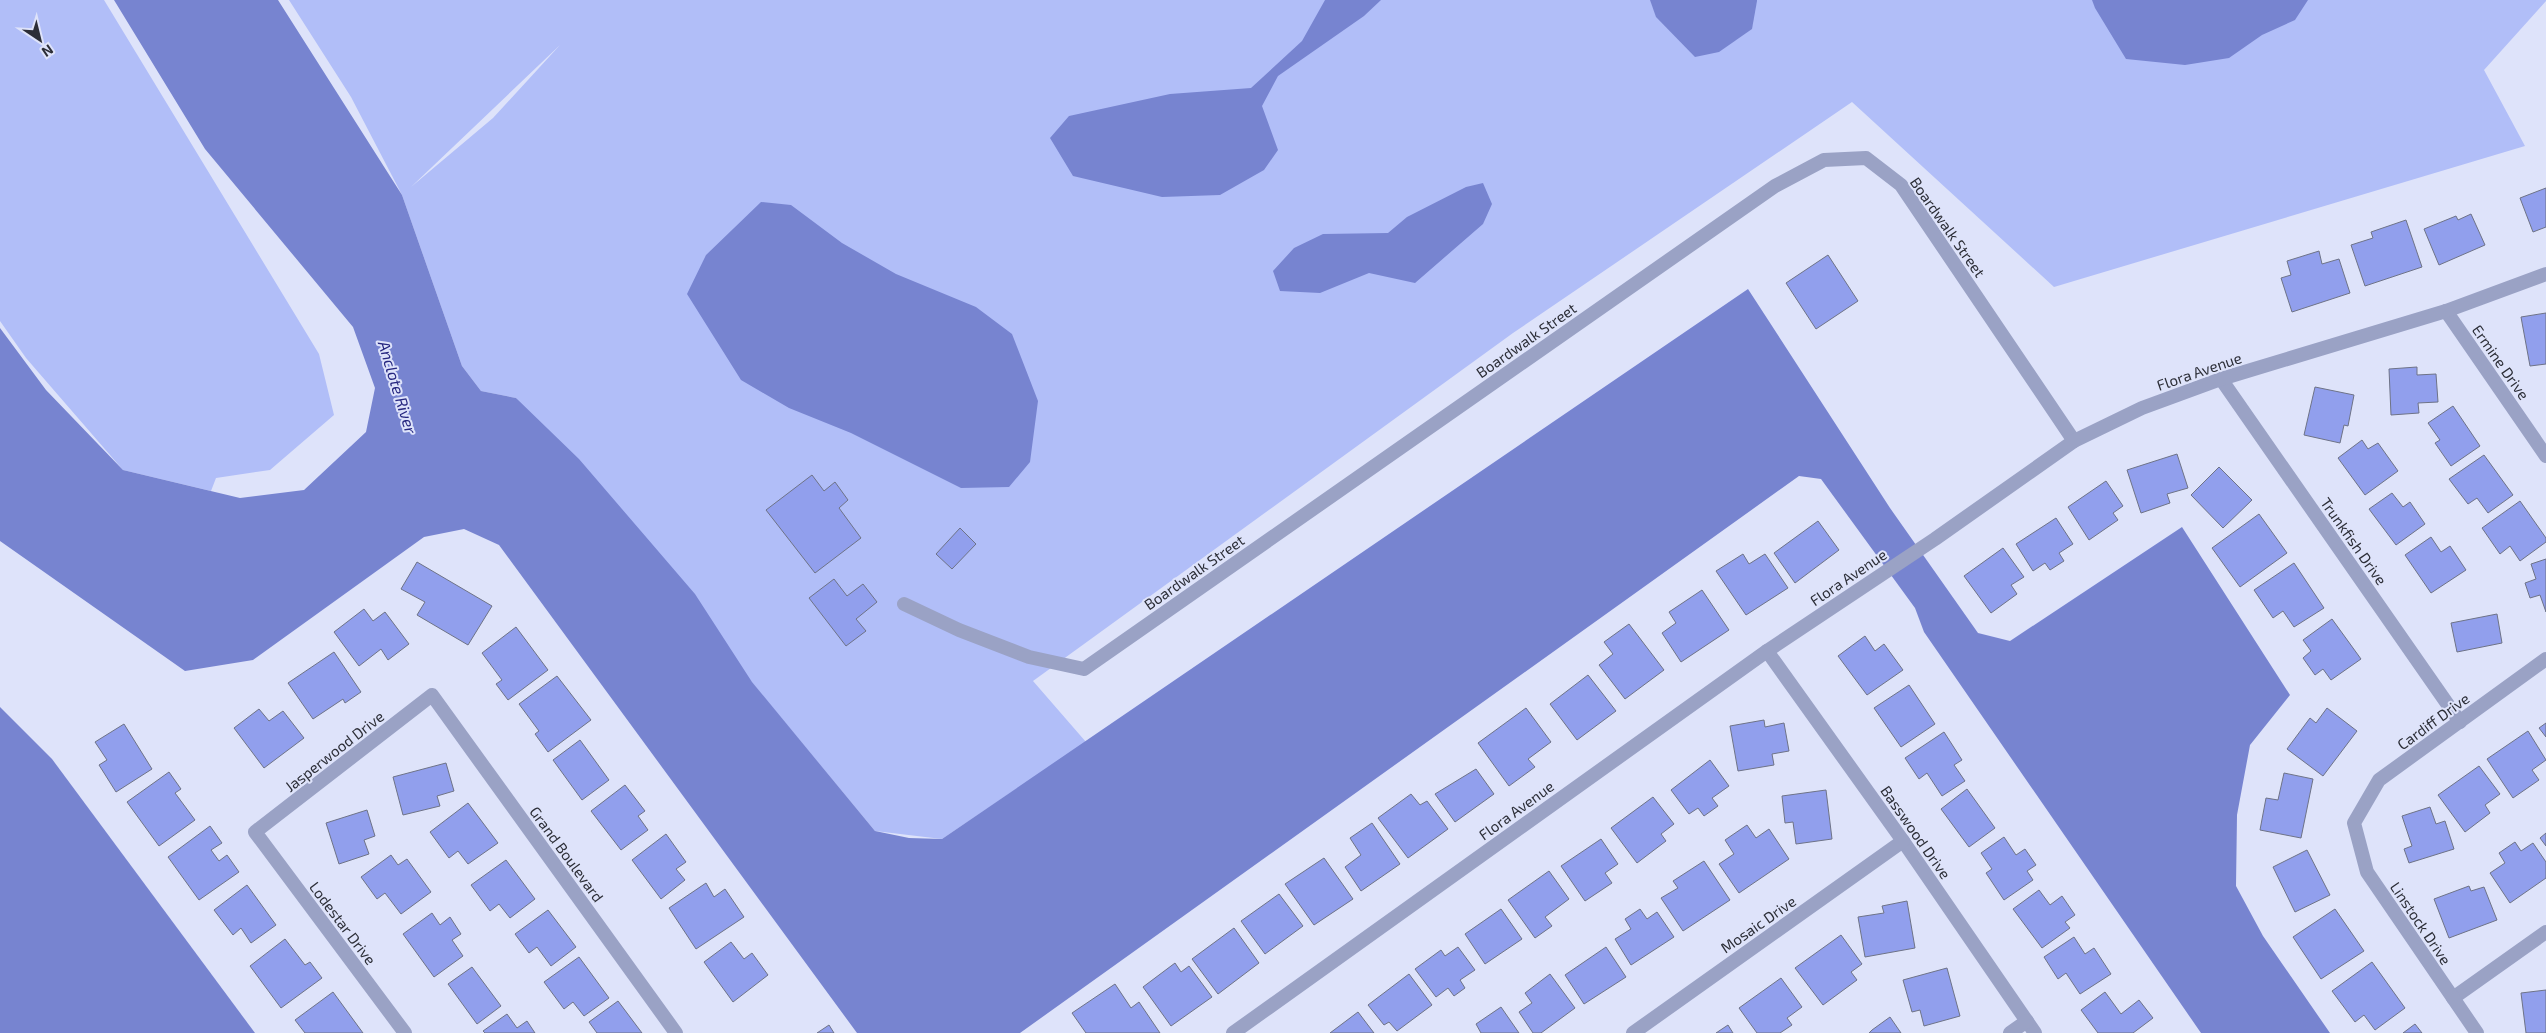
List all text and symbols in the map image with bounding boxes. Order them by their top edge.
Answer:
north arrow [15,15,65,65]
text: N [39,41,57,61]
street label: Boardwalk Street [1907,173,1989,281]
street label: Boardwalk Street [1472,299,1580,381]
street label: Ermine Drive [2469,321,2533,403]
water label: Anclote River [375,337,421,436]
street label: Flora Avenue [2154,348,2244,394]
street label: Trunkfish Drive [2317,494,2391,588]
street label: Boardwalk Street [1140,531,1248,613]
street label: Flora Avenue [1806,545,1890,609]
street label: Cardiff Drive [2393,689,2473,753]
street label: Jasperwood Drive [281,707,387,795]
street label: Flora Avenue [1475,777,1557,843]
street label: Basswood Drive [1877,782,1955,882]
street label: Grand Boulevard [526,803,608,905]
street label: Lodestar Drive [306,878,380,968]
street label: Linstock Drive [2387,878,2455,968]
street label: Mosaic Drive [1717,892,1799,956]

